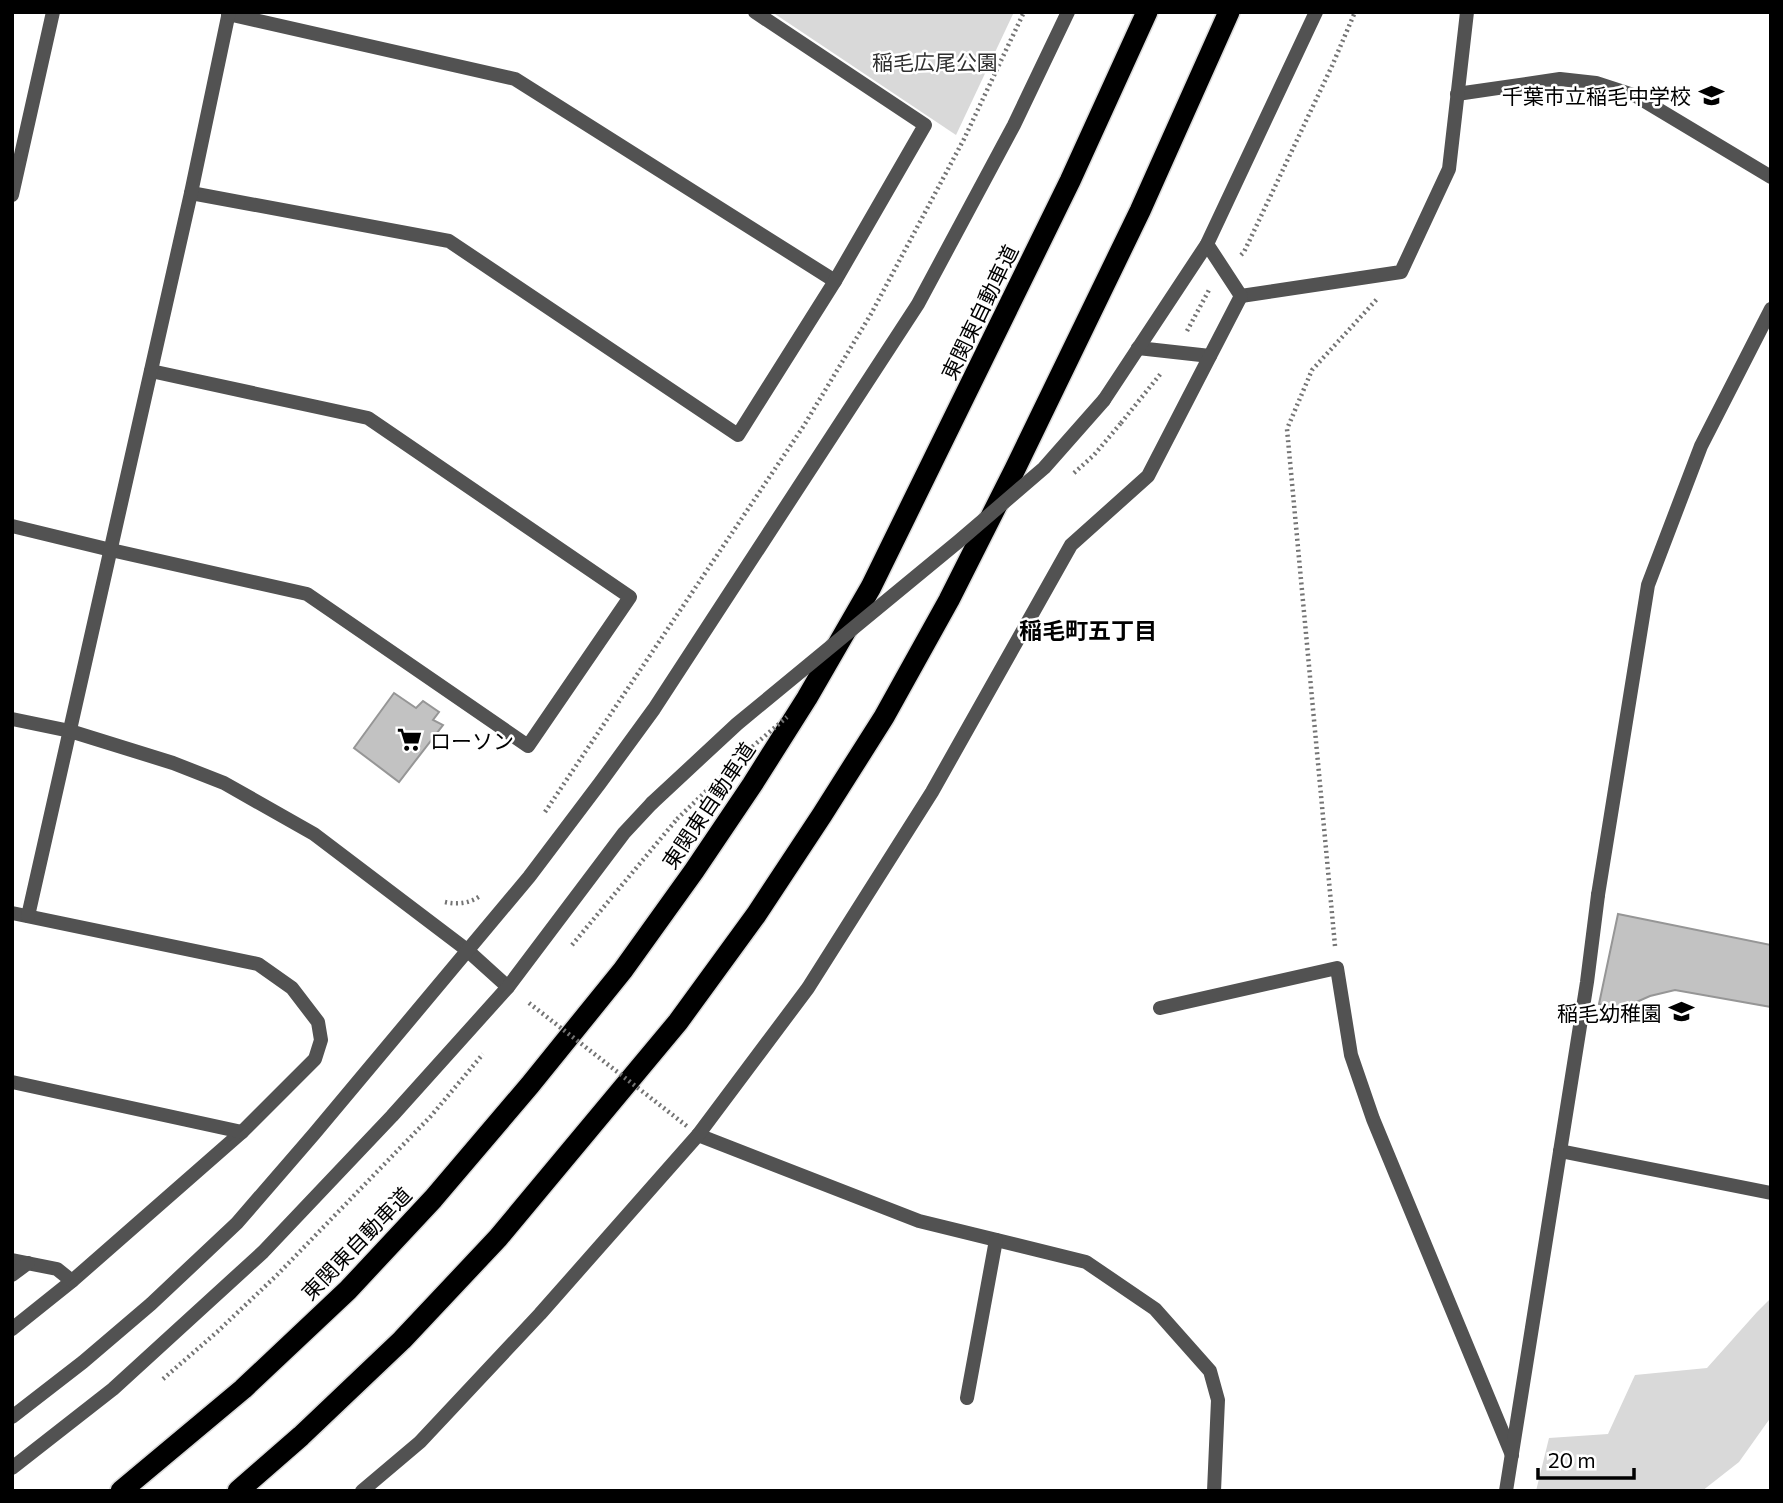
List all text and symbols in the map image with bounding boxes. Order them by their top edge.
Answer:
park label: 稲毛広尾公園 [872,49,998,74]
school or university icon: 千葉市立稲毛中学校 [1697,81,1725,109]
place label: 千葉市立稲毛中学校 [1502,83,1691,108]
street label: 東関東自動車道 [936,240,1022,384]
district label: 稲毛町五丁目 [1019,616,1157,644]
supermarket icon: ローソン [396,726,424,754]
place label: ローソン [430,728,514,753]
street label: 東関東自動車道 [657,737,759,873]
school or university icon: 稲毛幼稚園 [1668,998,1696,1026]
place label: 稲毛幼稚園 [1557,1000,1662,1025]
street label: 東関東自動車道 [296,1181,416,1305]
scale bar [1538,1436,1634,1480]
text: 20 m [1548,1447,1596,1472]

